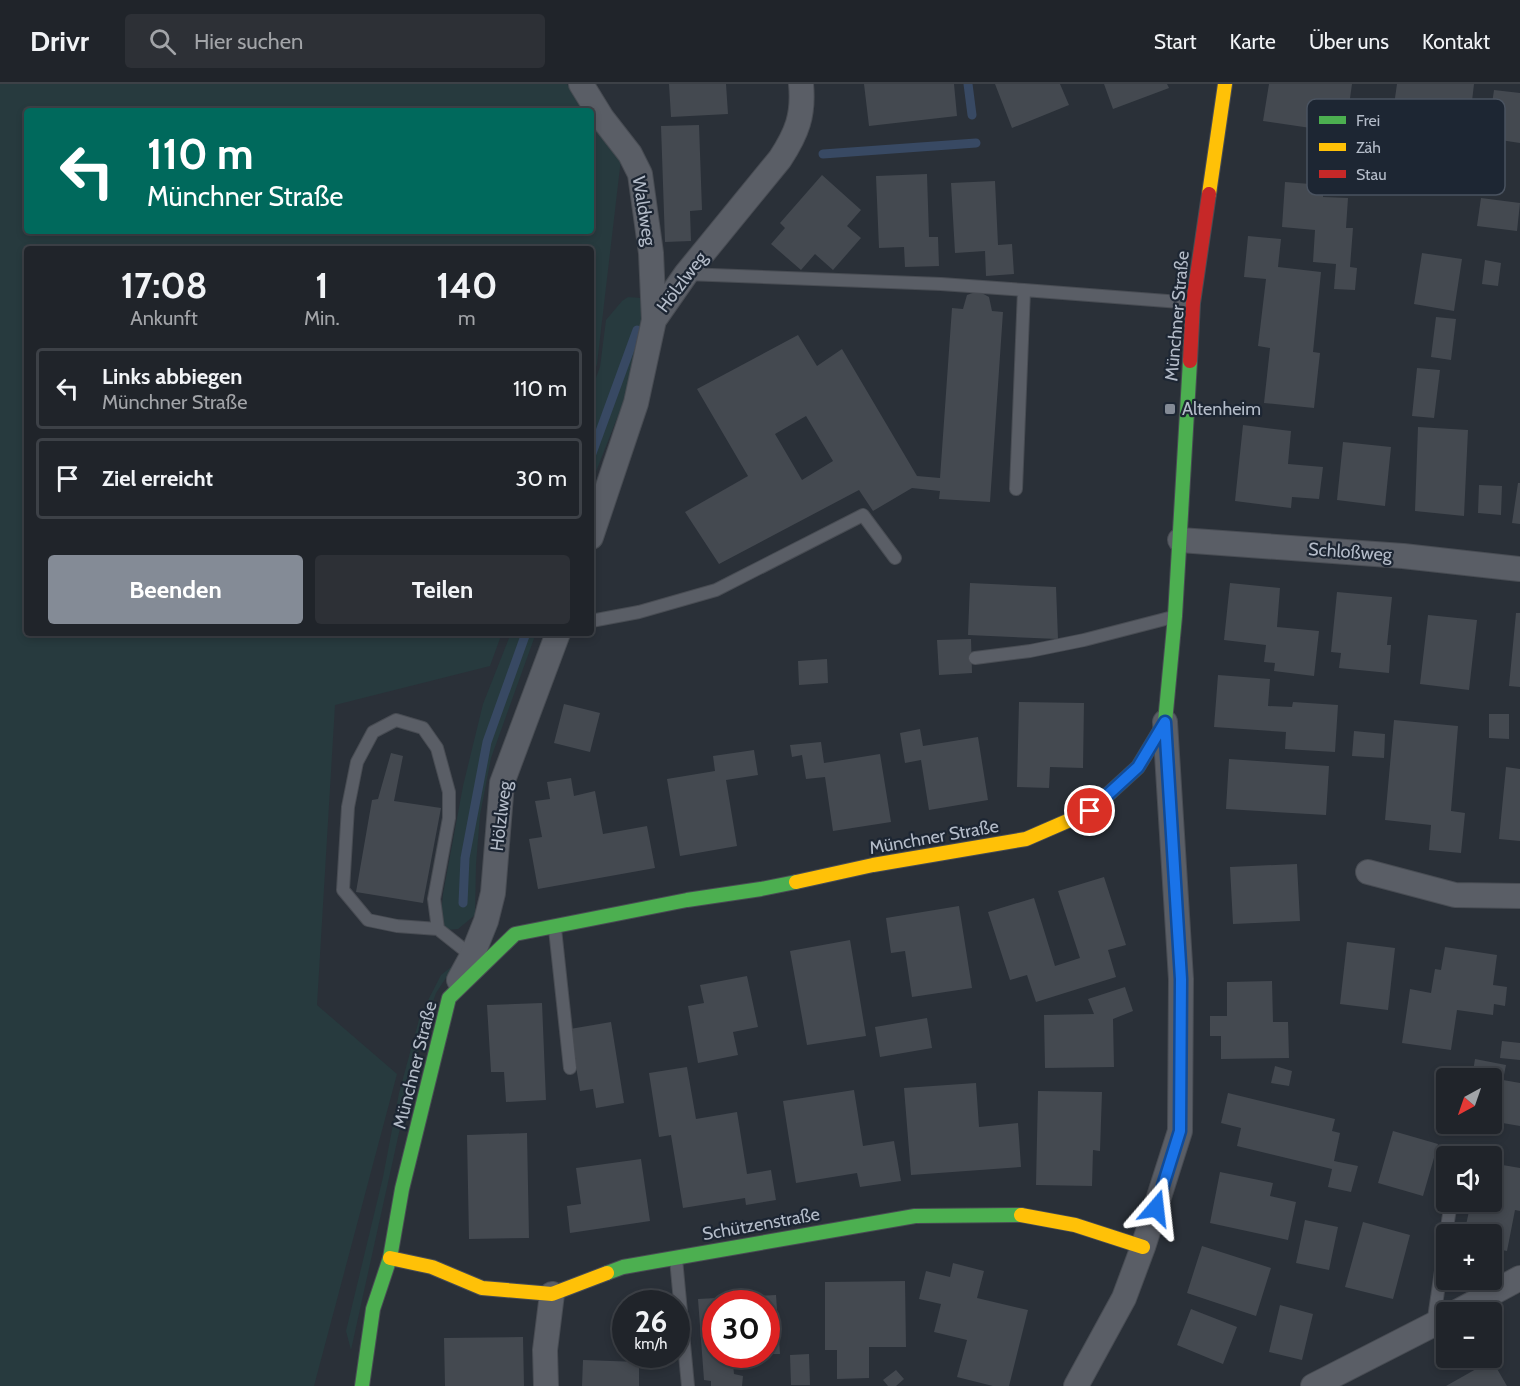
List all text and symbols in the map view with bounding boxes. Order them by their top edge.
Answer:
search box [125,14,545,68]
text: Drivr [30,24,89,58]
icon: search [146,25,179,58]
text: Hier suchen [194,28,303,55]
text: Start [1154,29,1197,54]
text: Karte [1230,29,1276,54]
text: Über uns [1309,29,1389,54]
text: Kontakt [1422,29,1490,54]
legend [1307,99,1505,195]
text: Frei [1356,111,1380,130]
text: 110 m [147,128,254,180]
icon: left [48,132,126,210]
text: Zäh [1356,138,1381,157]
text: Stau [1356,165,1387,184]
street label: Waldweg [628,175,661,248]
text: Münchner Straße [147,180,343,213]
street label: Hölzlweg [652,246,713,317]
street label: Münchner Straße [1160,250,1194,382]
text: 17:08 [121,263,207,307]
text: 1 [315,263,329,307]
text: 140 [436,263,497,307]
text: Ankunft [130,306,198,330]
text: Min. [304,306,340,330]
text: m [458,306,476,330]
text: Links abbiegen [102,363,242,390]
icon: left [51,372,84,405]
text: 110 m [513,375,567,402]
text: Münchner Straße [102,390,247,414]
place label: Altenheim [1182,398,1261,420]
marker: Altenheim [1163,402,1177,416]
icon: arrive [51,462,84,495]
text: Ziel erreicht [102,465,213,492]
text: 30 m [515,465,567,492]
street label: Schloßweg [1307,538,1394,566]
button: Beenden [48,555,303,624]
button: Teilen [315,555,570,624]
street label: Hölzlweg [486,779,516,852]
pin [1064,785,1115,836]
icon: arrive [1073,794,1106,827]
street label: Münchner Straße [868,815,1000,859]
street label: Münchner Straße [388,999,442,1131]
north arrow [1436,1068,1502,1134]
map controls [1436,1068,1502,1368]
button: sound [1436,1146,1502,1212]
position arrow [1124,1176,1188,1240]
street label: Schützenstraße [701,1203,821,1245]
button: + [1436,1224,1502,1290]
speed limit sign: 30 [702,1290,780,1368]
button: − [1436,1302,1502,1368]
text: 26 [635,1303,667,1340]
text: km/h [635,1335,667,1353]

